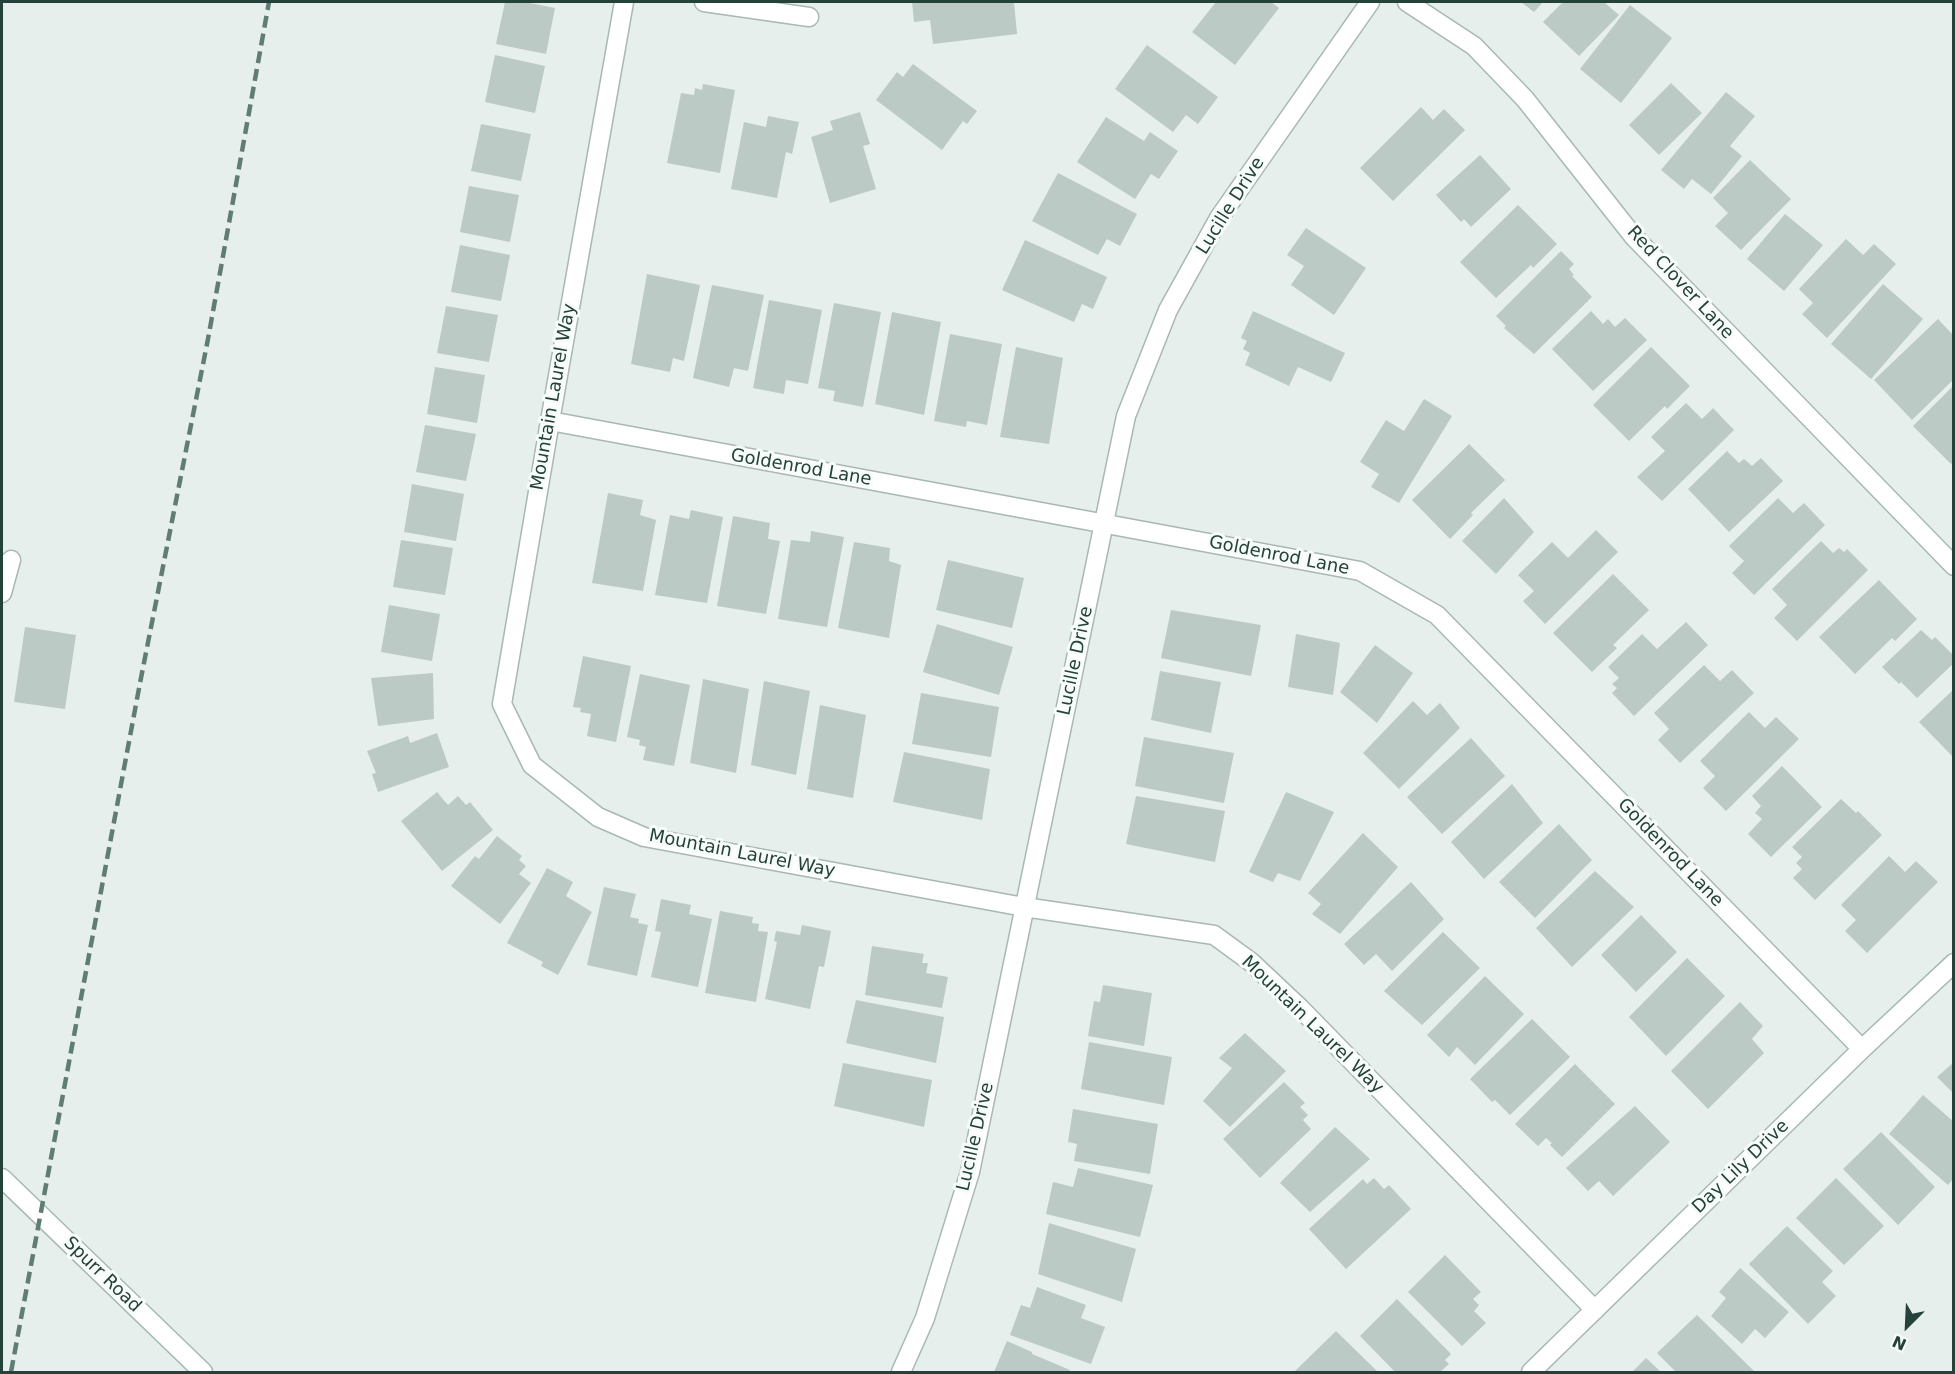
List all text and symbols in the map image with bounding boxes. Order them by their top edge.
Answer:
street label: Lucille Drive [1192,153,1270,259]
street label: Red Clover Lane [1622,222,1738,344]
street label: Mountain Laurel Way [527,302,581,492]
street label: Goldenrod Lane [729,445,873,491]
street label: Goldenrod Lane [1207,532,1351,580]
street label: Lucille Drive [1054,605,1098,717]
street label: Goldenrod Lane [1613,794,1727,912]
street label: Mountain Laurel Way [647,825,837,883]
street label: Mountain Laurel Way [1236,952,1388,1098]
street label: Lucille Drive [953,1081,999,1193]
street label: Day Lily Drive [1688,1116,1794,1218]
street label: Spurr Road [59,1233,145,1317]
north arrow [1877,1296,1937,1356]
text: N [1890,1332,1909,1354]

